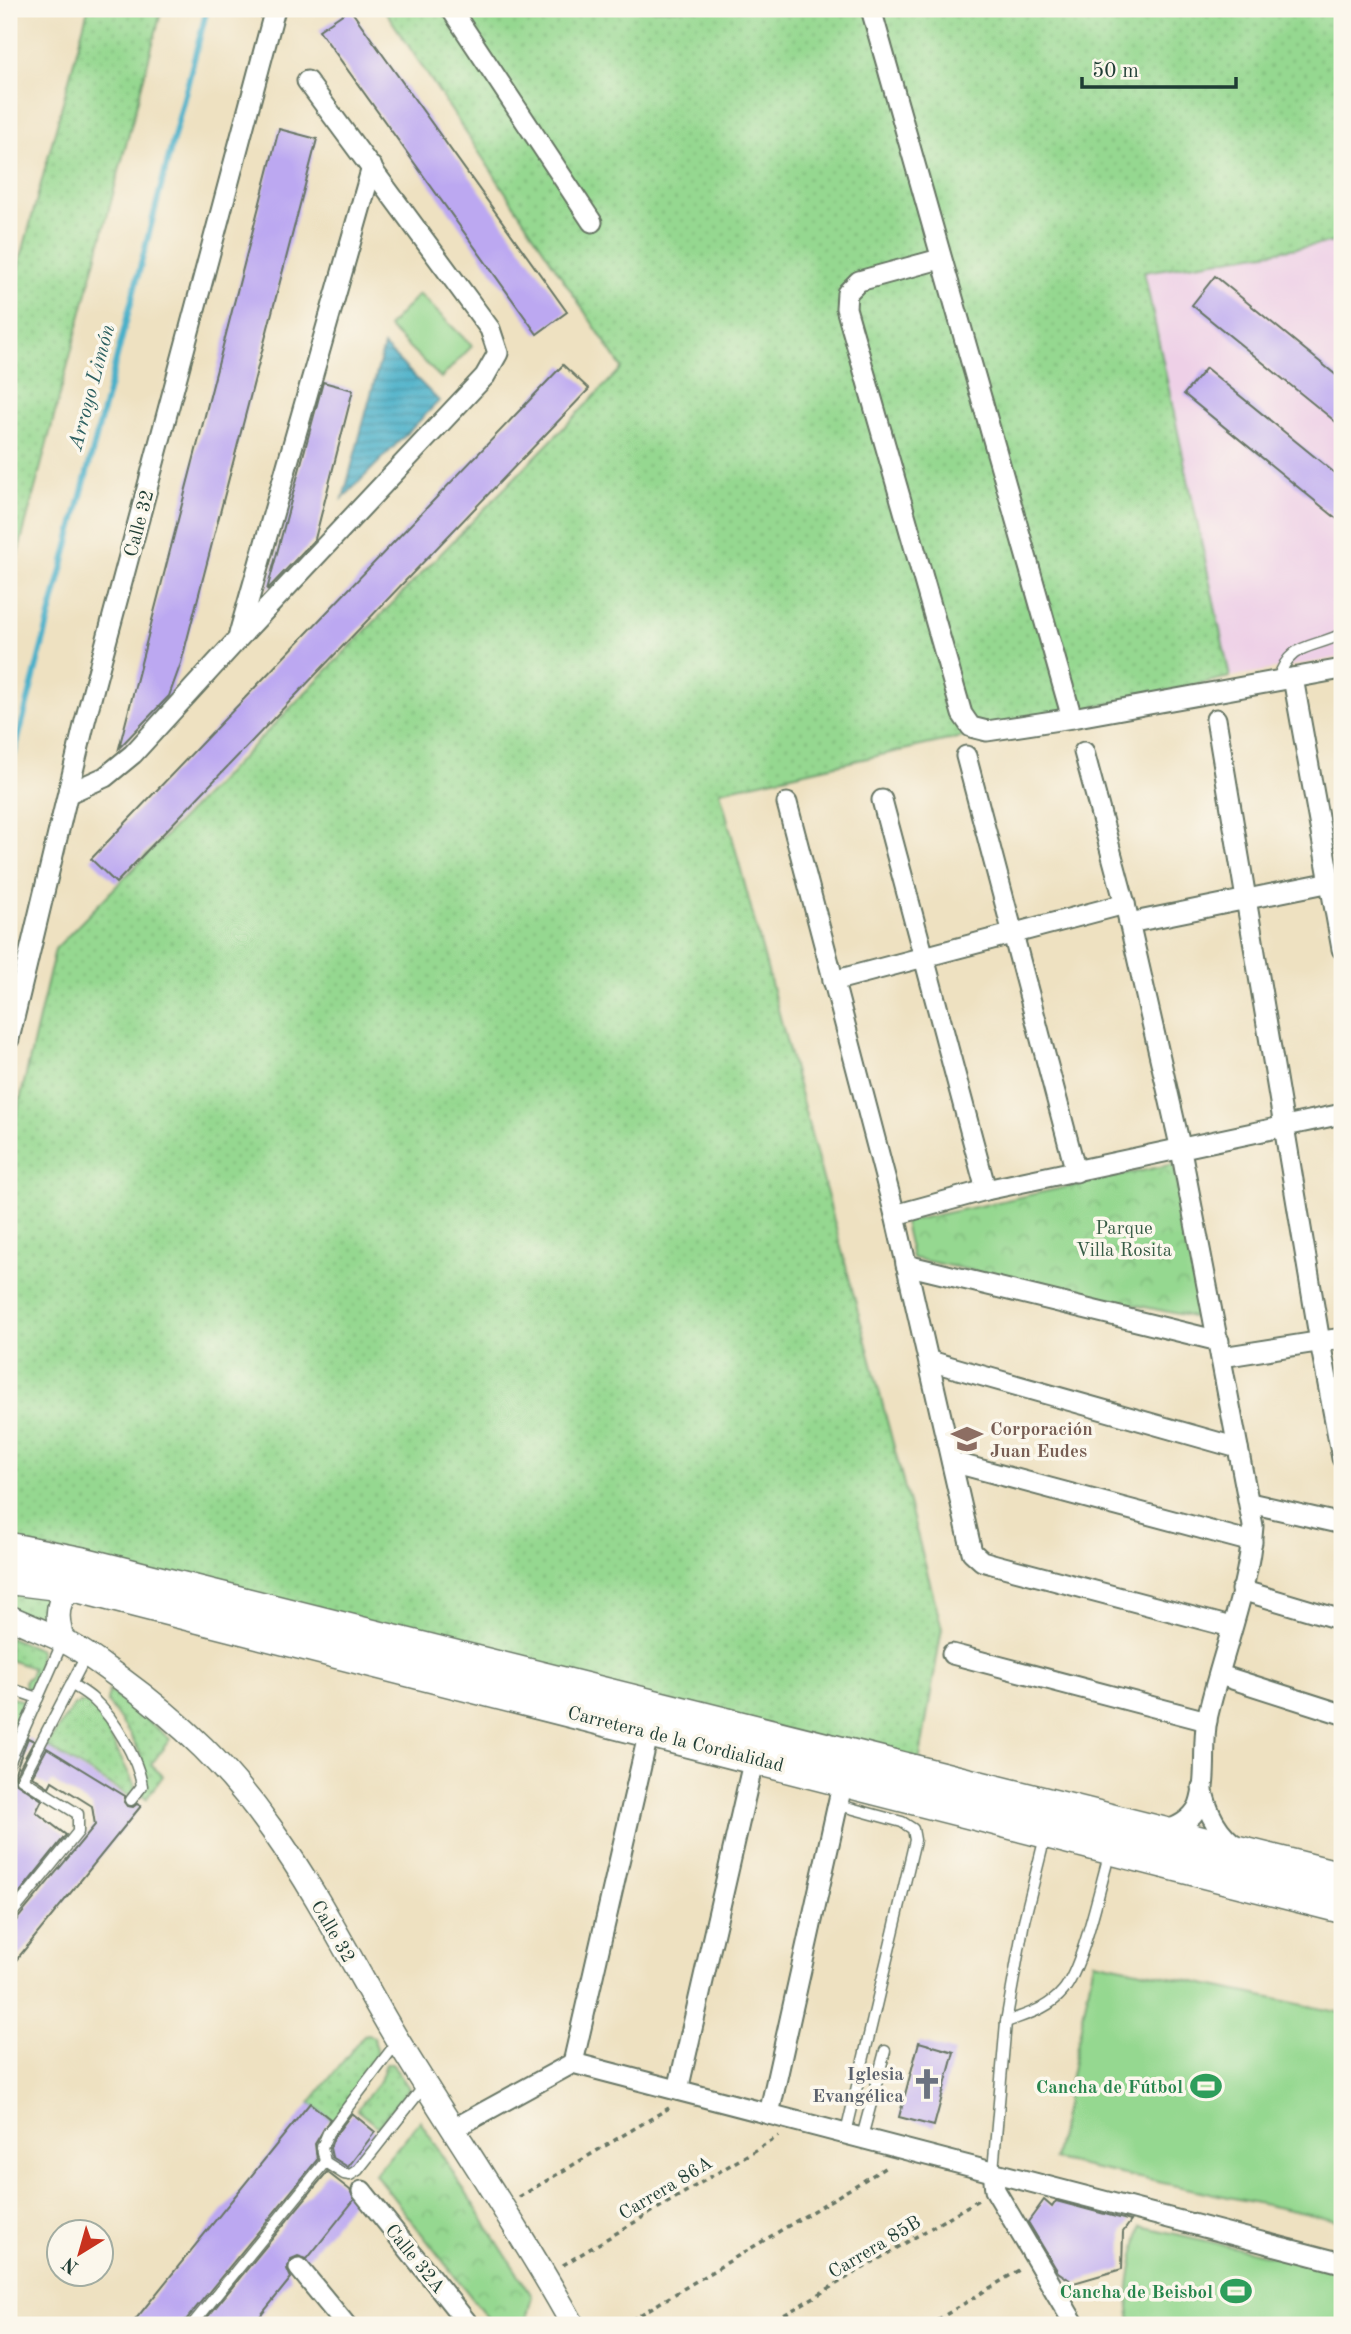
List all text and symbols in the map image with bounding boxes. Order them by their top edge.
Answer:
scale bar [1082,46,1236,90]
text: 50 m [1092,61,1139,82]
water label: Arroyo Limón [65,322,119,454]
street label: Calle 32 [122,488,158,559]
park label: Parque Villa Rosita [1076,1220,1173,1261]
place label: Corporación Juan Eudes [990,1421,1093,1462]
school or university icon: Corporación Juan Eudes [950,1422,984,1456]
street label: Carretera de la Cordialidad [565,1704,785,1777]
street label: Calle 32 [306,1898,357,1967]
place label: Iglesia Evangélica [812,2066,904,2107]
church icon: Iglesia Evangélica [910,2067,944,2101]
sports icon: Cancha de Fútbol [1189,2069,1223,2103]
place label: Cancha de Fútbol [1036,2079,1183,2098]
street label: Carrera 86A [616,2154,717,2224]
street label: Carrera 85B [826,2213,925,2283]
north arrow [46,2218,116,2288]
street label: Calle 32A [381,2221,448,2298]
text: N [59,2252,83,2277]
sports icon: Cancha de Beisbol [1219,2274,1253,2308]
place label: Cancha de Beisbol [1060,2284,1213,2303]

